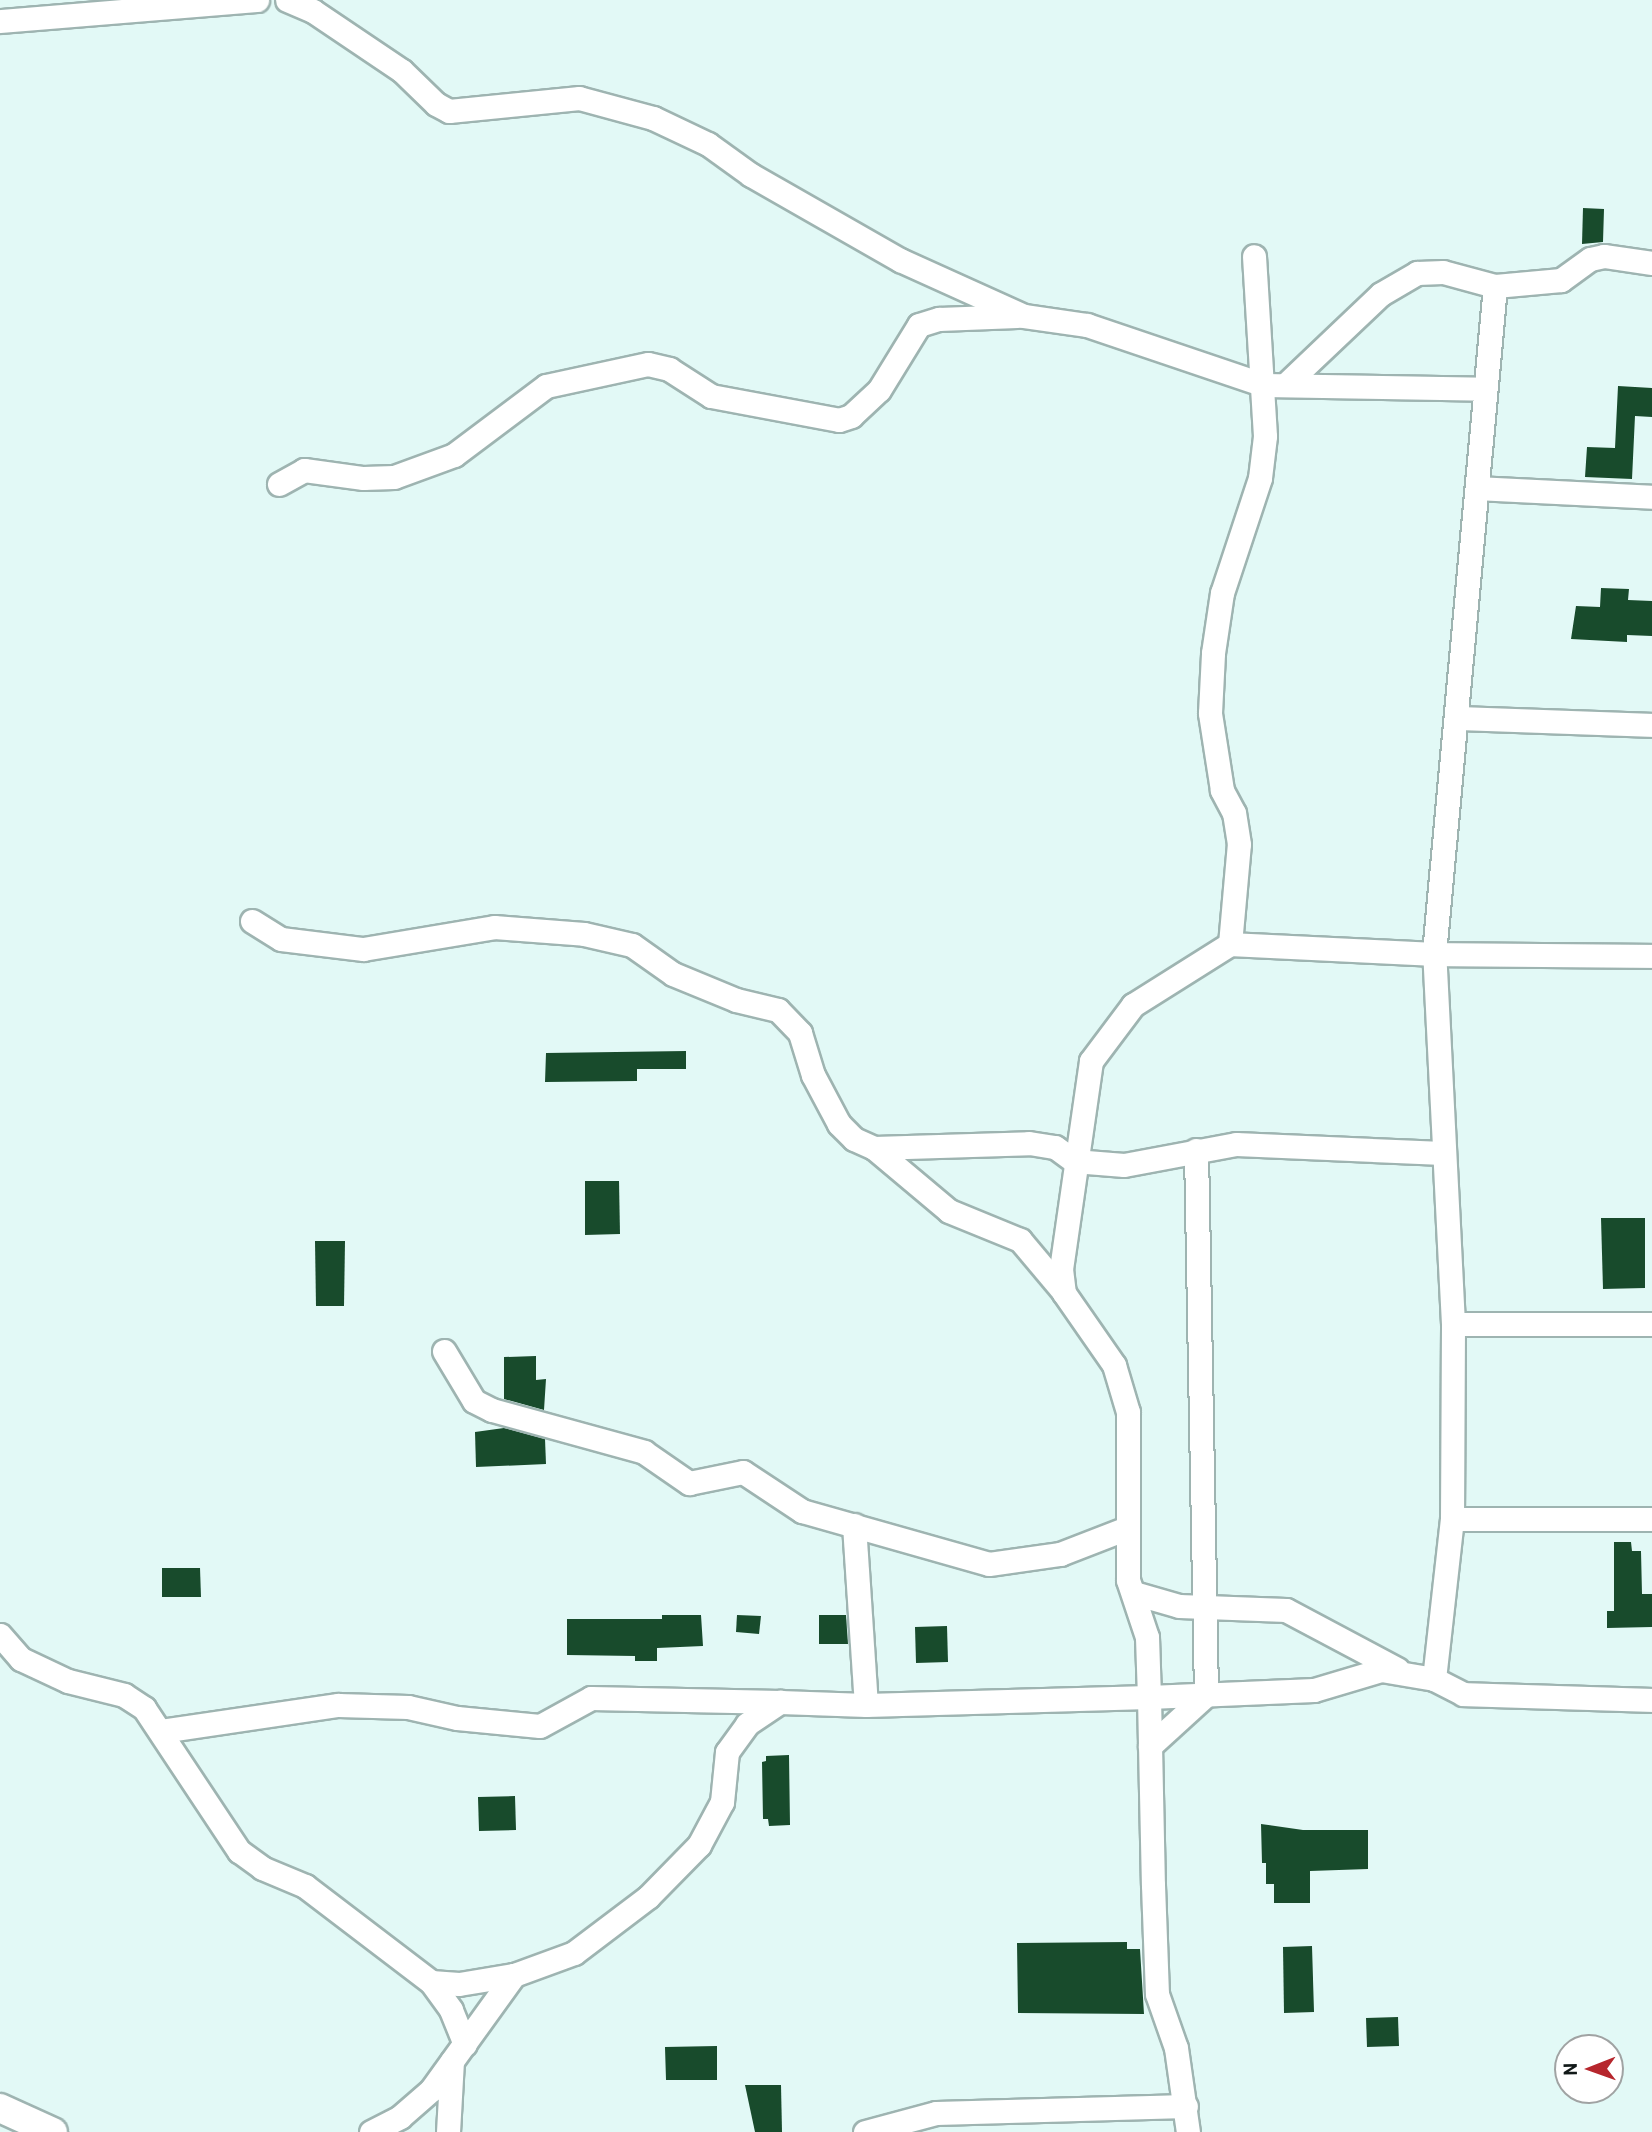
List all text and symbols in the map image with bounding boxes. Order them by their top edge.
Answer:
north arrow [1554,2034,1624,2104]
text: N [1558,2063,1581,2076]

